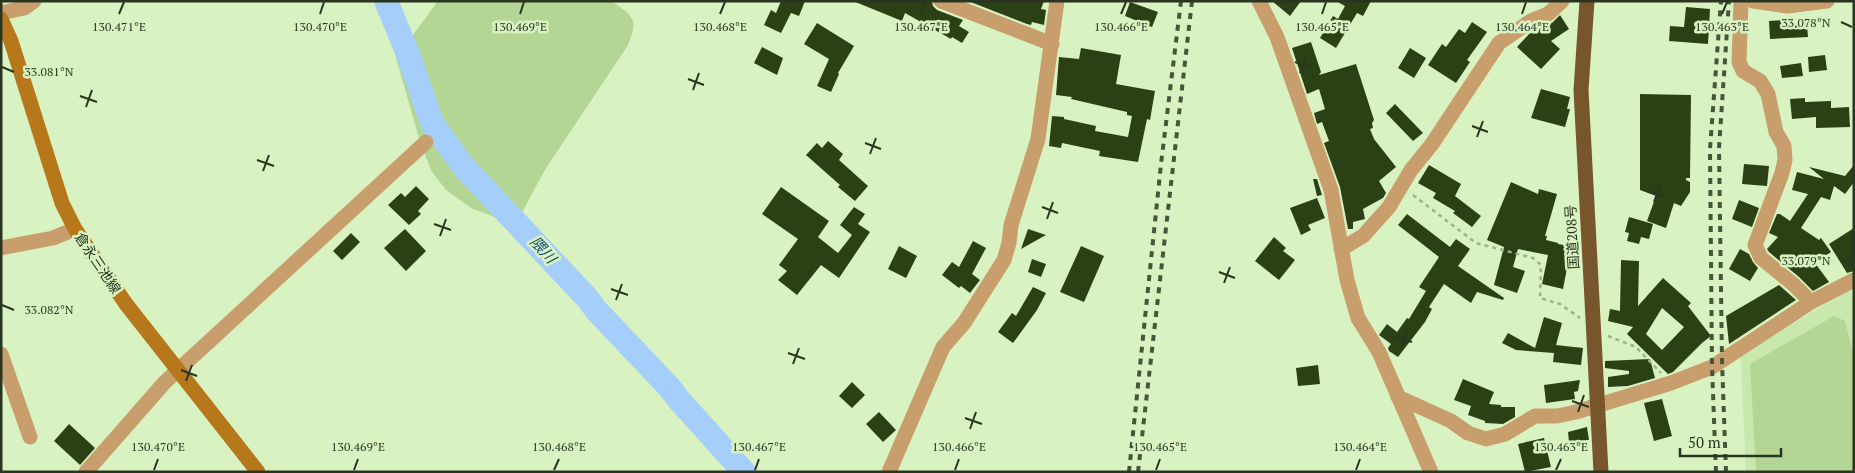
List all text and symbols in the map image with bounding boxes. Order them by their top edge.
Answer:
text: 33.078°N [1781,15,1831,30]
text: 130.471°E [92,19,146,34]
text: 130.470°E [293,19,347,34]
text: 130.469°E [493,19,547,34]
text: 130.468°E [693,19,747,34]
text: 130.467°E [894,19,948,34]
text: 130.466°E [1094,19,1148,34]
text: 130.465°E [1295,19,1349,34]
text: 130.464°E [1495,19,1549,34]
text: 130.463°E [1695,19,1749,34]
text: 33.081°N [24,64,74,79]
street label: 国道208号 [1560,204,1583,270]
street label: 倉永三池線 [71,228,126,297]
water label: 隈川 [526,231,563,269]
text: 33.079°N [1781,253,1831,268]
text: 33.082°N [24,302,74,317]
scale bar [1680,426,1781,458]
text: 50 m [1688,432,1721,452]
text: 130.470°E [131,439,185,454]
text: 130.469°E [331,439,385,454]
text: 130.468°E [532,439,586,454]
text: 130.467°E [732,439,786,454]
text: 130.466°E [932,439,986,454]
text: 130.465°E [1133,439,1187,454]
text: 130.464°E [1333,439,1387,454]
text: 130.463°E [1534,439,1588,454]

